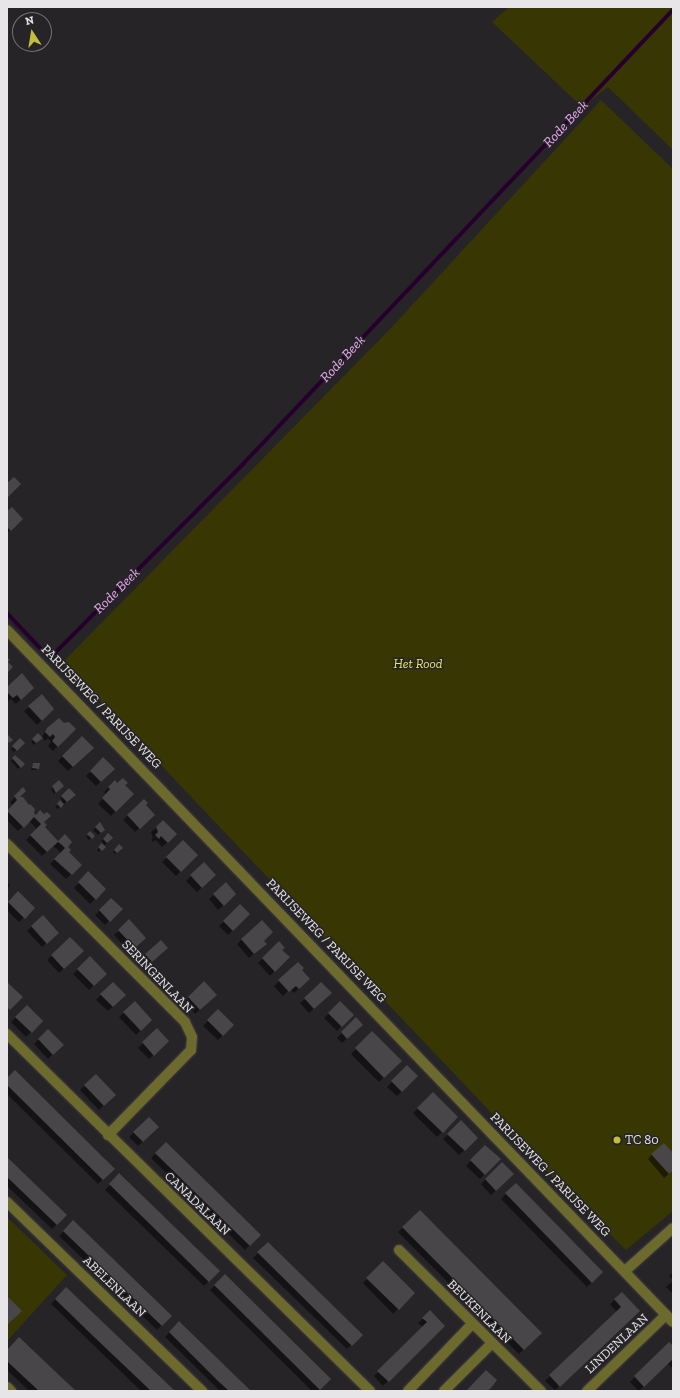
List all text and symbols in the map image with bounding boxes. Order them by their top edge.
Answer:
north arrow [12,12,52,52]
text: N [24,14,35,28]
water label: Rode Beek [540,97,592,151]
water label: Rode Beek [317,332,369,386]
water label: Rode Beek [91,565,143,617]
street label: PARIJSEWEG / PARIJSE WEG [37,642,165,772]
park label: Het Rood [394,656,442,672]
street label: PARIJSEWEG / PARIJSE WEG [262,876,390,1006]
street label: SERINGENLAAN [118,937,196,1017]
street label: PARIJSEWEG / PARIJSE WEG [486,1110,614,1240]
place label: TC 80 [625,1132,659,1148]
marker: TC 80 [612,1135,622,1145]
street label: CANADALAAN [161,1169,233,1239]
street label: ABELENLAAN [79,1253,149,1321]
street label: BEUKENLAAN [444,1277,514,1347]
street label: LINDENLAAN [582,1311,652,1377]

